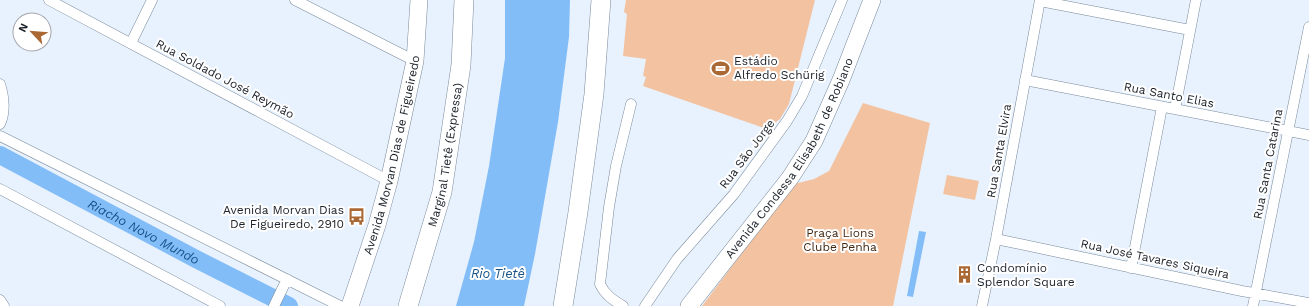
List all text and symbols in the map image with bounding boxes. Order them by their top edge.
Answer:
north arrow [12,12,52,52]
text: N [16,21,31,34]
street label: Rua Soldado José Reymão [153,37,297,121]
place label: Estádio Alfredo Schürig [734,54,825,82]
street label: Avenida Morvan Dias de Figueiredo [361,55,422,256]
street label: Avenida Condessa Elisabeth de Robiano [722,56,856,261]
sports icon: Estádio Alfredo Schürig [711,58,731,78]
street label: Rua Santo Elias [1123,79,1215,111]
street label: Marginal Tietê (Expressa) [425,82,465,229]
street label: Rua Santa Elvira [984,103,1014,199]
street label: Rua Santa Catarina [1250,107,1286,220]
street label: Rua São Jorge [716,117,778,191]
water label: Riacho Novo Mundo [85,196,202,268]
place label: Avenida Morvan Dias De Figueiredo, 2910 [223,203,344,231]
bus stop icon: Avenida Morvan Dias De Figueiredo, 2910 [347,207,367,227]
park label: Praça Lions Clube Penha [803,226,877,254]
street label: Rua José Tavares Siqueira [1079,236,1231,282]
place label: Condomínio Splendor Square [977,261,1075,289]
building icon: Condomínio Splendor Square [954,265,974,285]
water label: Rio Tietê [471,266,525,281]

